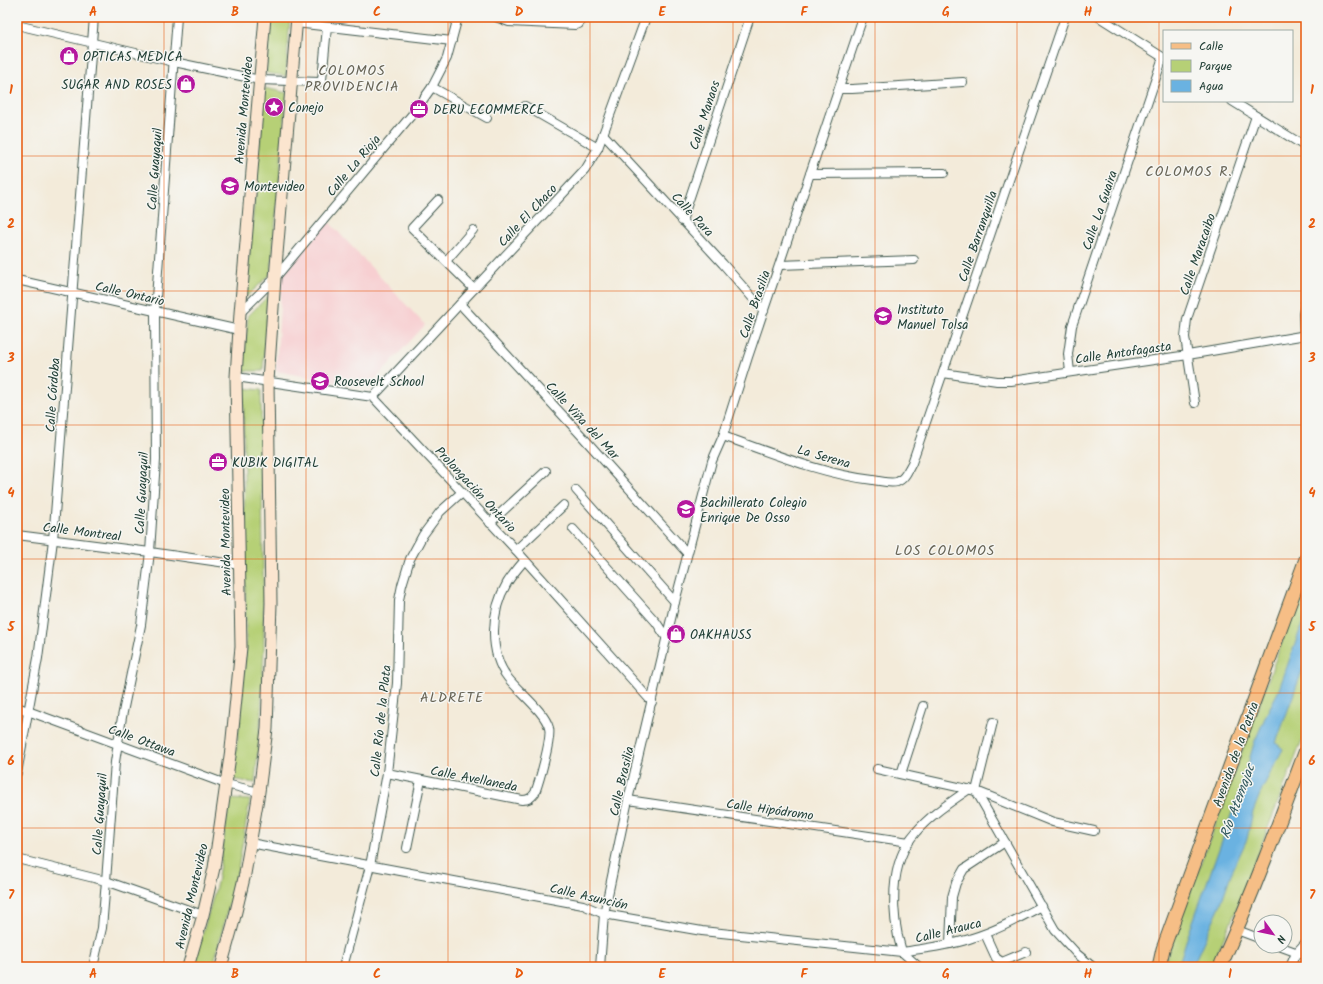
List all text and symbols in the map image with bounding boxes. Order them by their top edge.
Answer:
text: A [89,2,97,23]
text: B [231,2,239,23]
text: C [373,2,381,23]
text: D [515,2,524,23]
text: E [658,2,666,23]
text: F [800,2,808,23]
text: G [942,2,950,23]
text: H [1084,2,1093,23]
text: I [1228,2,1232,23]
legend [1163,30,1293,102]
text: Calle [1199,37,1224,56]
shop icon: OPTICAS MEDICA [58,45,80,67]
place label: OPTICAS MEDICA [83,47,183,68]
street label: Avenida Montevideo [229,55,260,165]
text: Parque [1199,57,1233,76]
district label: COLOMOS PROVIDENCIA [304,60,400,98]
shop icon: SUGAR AND ROSES [175,73,197,95]
place label: SUGAR AND ROSES [61,75,172,96]
street label: Calle Manaos [684,77,727,153]
text: Agua [1199,77,1224,96]
text: 1 [9,80,13,101]
text: 1 [1310,80,1314,101]
place icon: Conejo [263,96,285,118]
place label: Conejo [288,98,324,119]
office icon: DERU ECOMMERCE [408,98,430,120]
place label: DERU ECOMMERCE [433,100,544,121]
street label: Calle Guayaquil [142,127,169,211]
street label: Calle La Rioja [322,130,387,202]
district label: COLOMOS R. [1145,161,1233,183]
street label: Calle La Guaira [1077,168,1124,253]
school or university icon: Montevideo [219,175,241,197]
place label: Montevideo [244,177,305,198]
street label: Calle El Chaco [493,180,563,252]
street label: Calle Para [666,188,718,242]
street label: Calle Barranquilla [953,188,1004,285]
street label: Calle Maracaibo [1175,210,1222,298]
text: 2 [7,214,15,235]
text: 2 [1308,214,1316,235]
street label: Calle Brasilia [734,267,777,341]
street label: Calle Ontario [93,276,167,313]
place label: Instituto Manuel Tolsa [897,300,968,336]
school or university icon: Instituto Manuel Tolsa [872,305,894,327]
street label: Calle Antofagasta [1074,336,1173,371]
text: 3 [6,348,15,369]
text: 3 [1307,348,1316,369]
street label: Calle Córdoba [40,357,67,433]
school or university icon: Roosevelt School [309,370,331,392]
place label: Roosevelt School [334,372,424,393]
street label: Calle Viña del Mar [540,377,624,466]
street label: La Serena [795,440,853,475]
street label: Prolongación Ontario [429,442,521,538]
street label: Calle Guayaquil [130,451,155,535]
office icon: KUBIK DIGITAL [207,451,229,473]
place label: KUBIK DIGITAL [232,453,319,474]
text: 4 [7,483,15,504]
text: 4 [1308,483,1316,504]
street label: Avenida Montevideo [215,488,238,596]
place label: Bachillerato Colegio Enrique De Osso [700,493,807,529]
school or university icon: Bachillerato Colegio Enrique De Osso [675,498,697,520]
street label: Calle Montreal [41,517,122,548]
district label: LOS COLOMOS [895,540,995,562]
text: 5 [7,617,16,638]
text: 5 [1308,617,1317,638]
shop icon: OAKHAUSS [665,623,687,645]
place label: OAKHAUSS [690,625,752,646]
street label: Calle Río de la Plata [365,664,398,778]
district label: ALDRETE [420,687,484,709]
street label: Avenida de la Patria [1208,699,1265,810]
street label: Calle Ottawa [105,720,178,763]
street label: Calle Brasilia [604,744,641,818]
text: 6 [7,751,15,772]
text: 6 [1308,751,1316,772]
water label: Río Atemajac [1214,759,1262,842]
street label: Calle Avellaneda [428,761,519,798]
street label: Calle Guayaquil [87,772,114,856]
street label: Calle Hipódromo [725,794,815,827]
street label: Avenida Montevideo [170,841,215,951]
street label: Calle Asunción [548,878,630,917]
text: 7 [8,885,15,906]
text: 7 [1309,885,1316,906]
street label: Calle Arauca [913,913,984,950]
north arrow [1253,914,1293,954]
text: N [1271,931,1290,947]
text: A [89,964,97,984]
text: B [231,964,239,984]
text: C [373,964,381,984]
text: D [515,964,524,984]
text: E [658,964,666,984]
text: F [800,964,808,984]
text: G [942,964,950,984]
text: H [1084,964,1093,984]
text: I [1228,964,1232,984]

